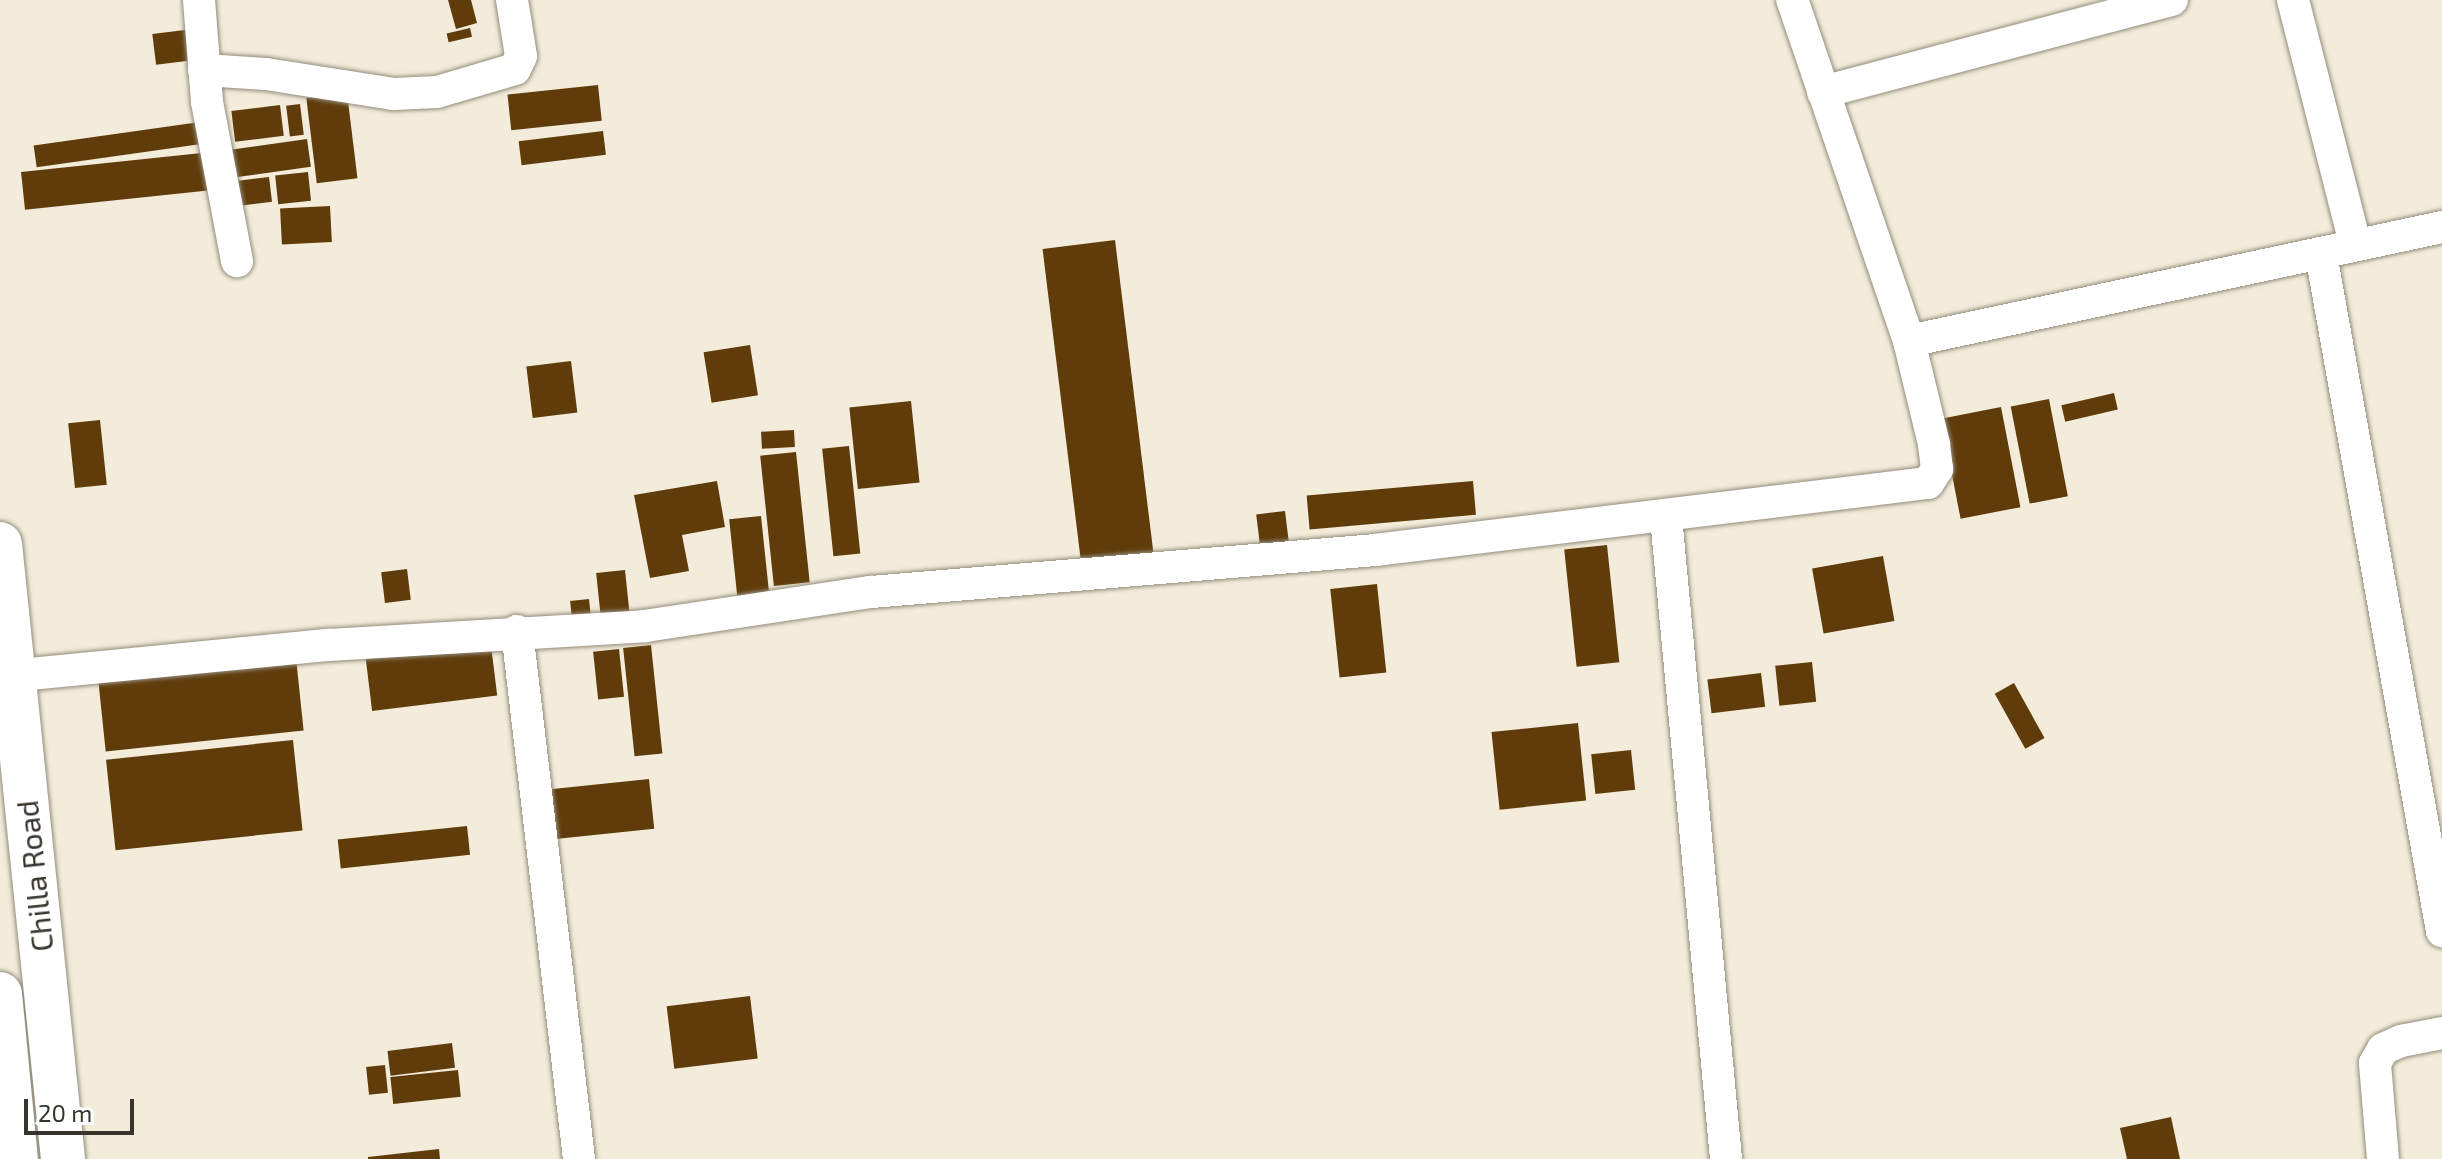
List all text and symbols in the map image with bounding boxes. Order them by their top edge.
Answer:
street label: Chilla Road [8,799,60,953]
scale bar [28,1083,138,1133]
text: 20 m [38,1098,92,1127]

